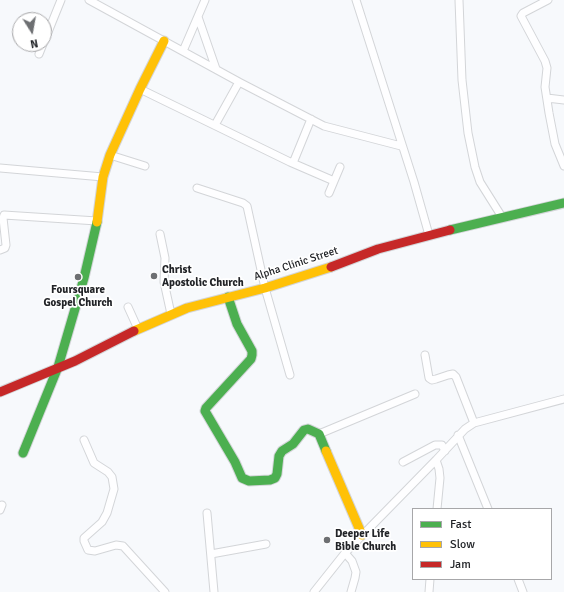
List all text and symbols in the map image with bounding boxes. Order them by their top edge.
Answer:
north arrow [12,12,52,52]
text: N [29,36,39,50]
street label: Alpha Clinic Street [252,244,340,284]
place label: Christ Apostolic Church [162,263,244,289]
marker: Christ Apostolic Church [149,271,159,281]
marker: Foursquare Gospel Church [73,272,83,282]
place label: Foursquare Gospel Church [43,283,113,309]
legend [412,508,552,580]
text: Fast [450,517,471,532]
place label: Deeper Life Bible Church [335,527,396,553]
marker: Deeper Life Bible Church [322,535,332,545]
text: Slow [450,537,475,552]
text: Jam [450,557,471,572]

